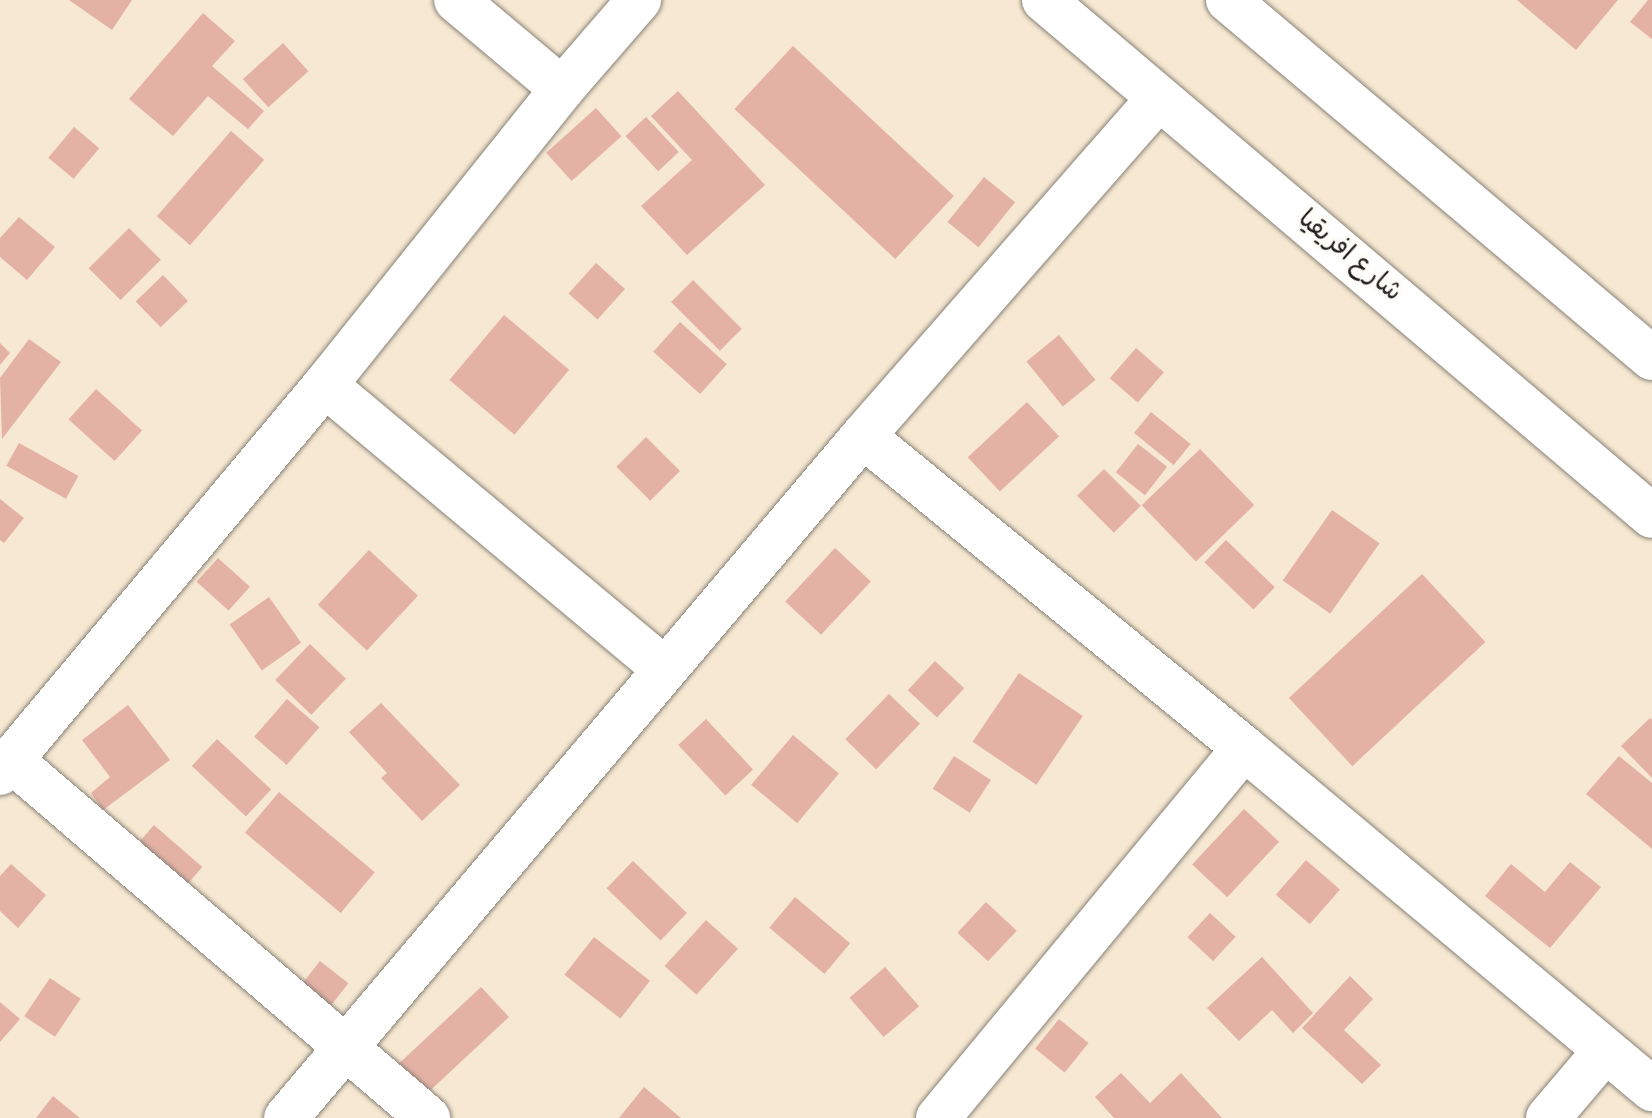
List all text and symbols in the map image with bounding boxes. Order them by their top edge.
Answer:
street label: شارع افريقيا [1290,206,1406,310]

